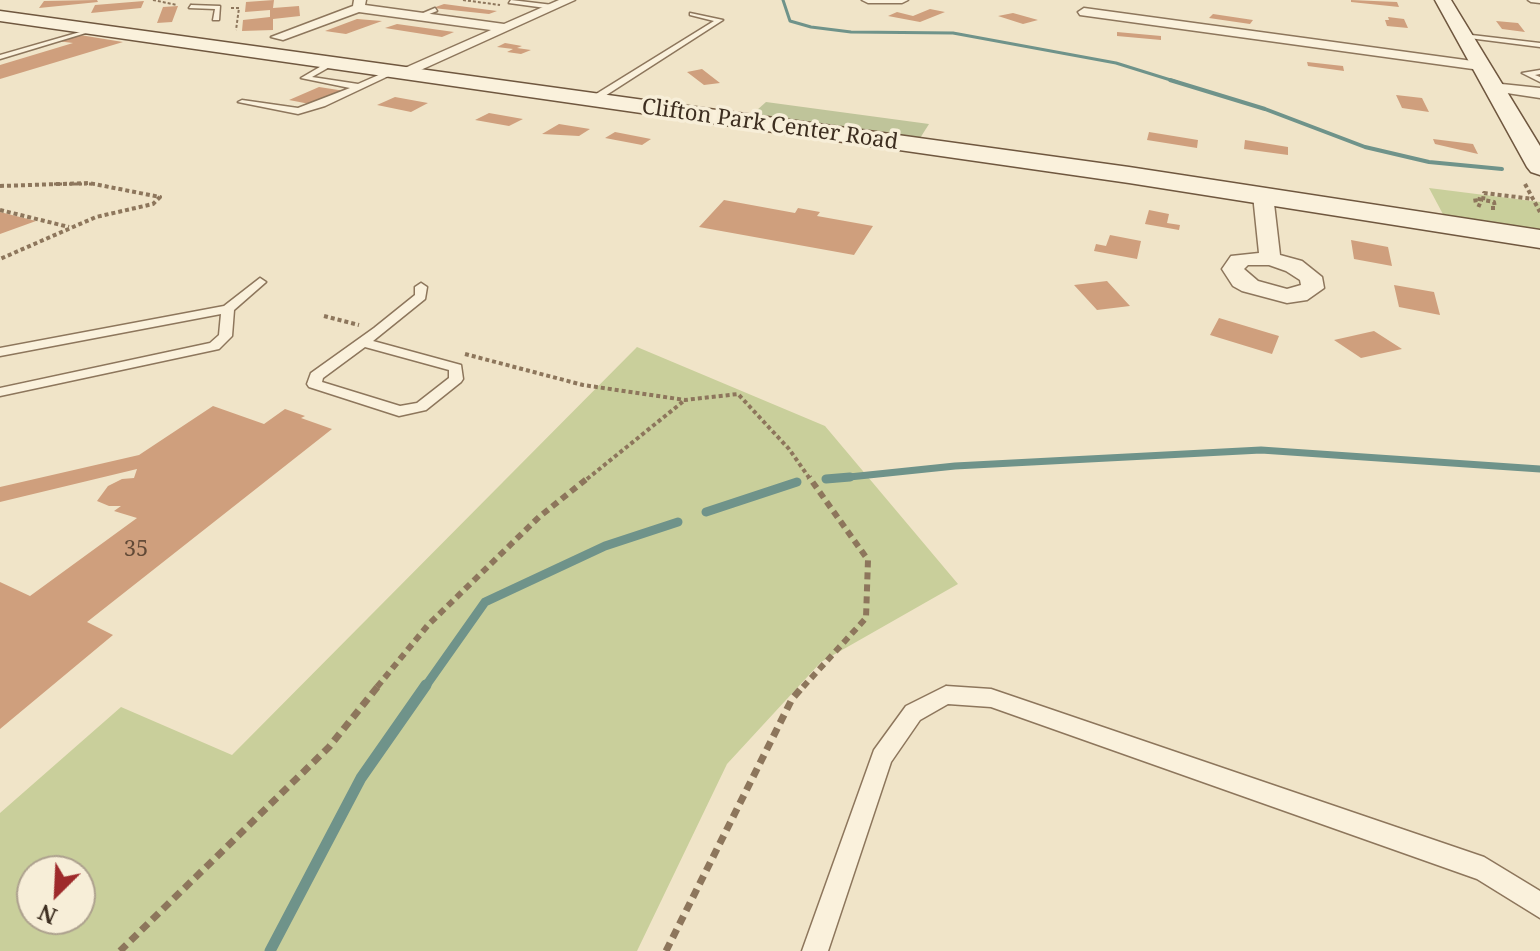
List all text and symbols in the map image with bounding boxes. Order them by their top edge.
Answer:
street label: Clifton Park Center Road [640,94,900,156]
house number: 35 [124,537,148,563]
north arrow [16,855,96,935]
text: N [33,898,61,932]

